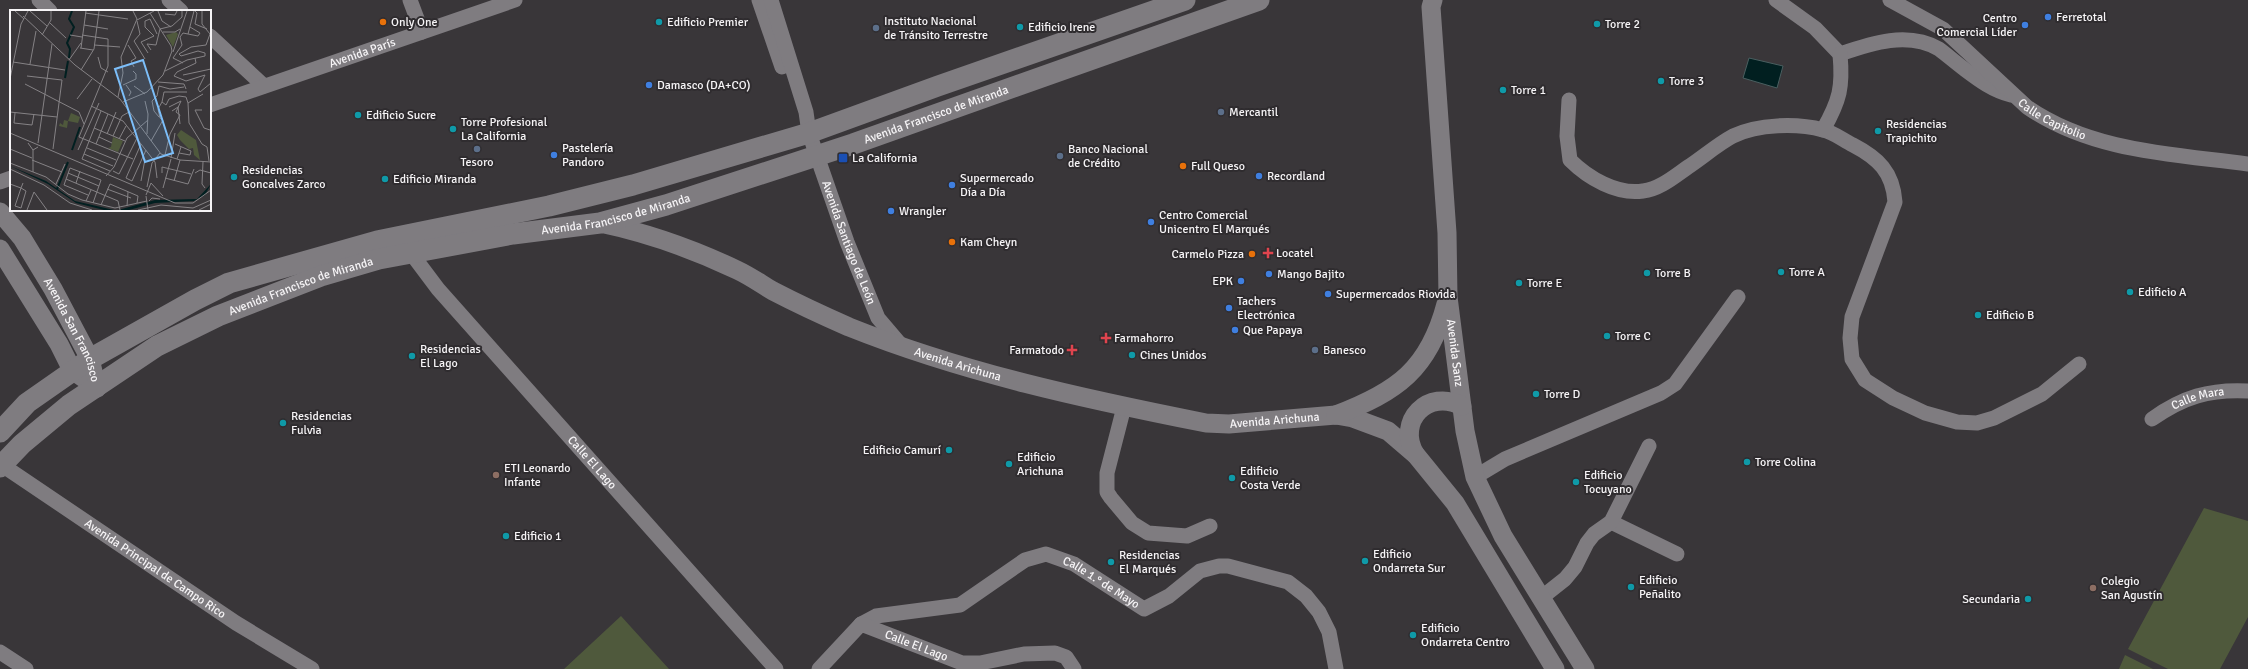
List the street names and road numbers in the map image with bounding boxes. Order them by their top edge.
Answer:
street label: Avenida París [327,34,397,71]
street label: Avenida Francisco de Miranda [862,82,1010,147]
street label: Calle Capitolio [2015,95,2088,143]
street label: Avenida Santiago de León [819,178,879,307]
street label: Avenida Francisco de Miranda [540,190,692,238]
street label: Avenida Francisco de Miranda [226,254,375,319]
street label: Avenida San Francisco [40,275,103,383]
street label: Avenida Sanz [1443,318,1467,387]
street label: Avenida Arichuna [912,344,1003,384]
street label: Calle Mara [2168,384,2225,413]
street label: Avenida Arichuna [1229,409,1320,431]
street label: Calle El Lago [564,433,620,492]
street label: Avenida Principal de Campo Rico [82,515,229,622]
street label: Calle 1.° de Mayo [1061,553,1142,612]
street label: Calle El Lago [883,626,950,664]

